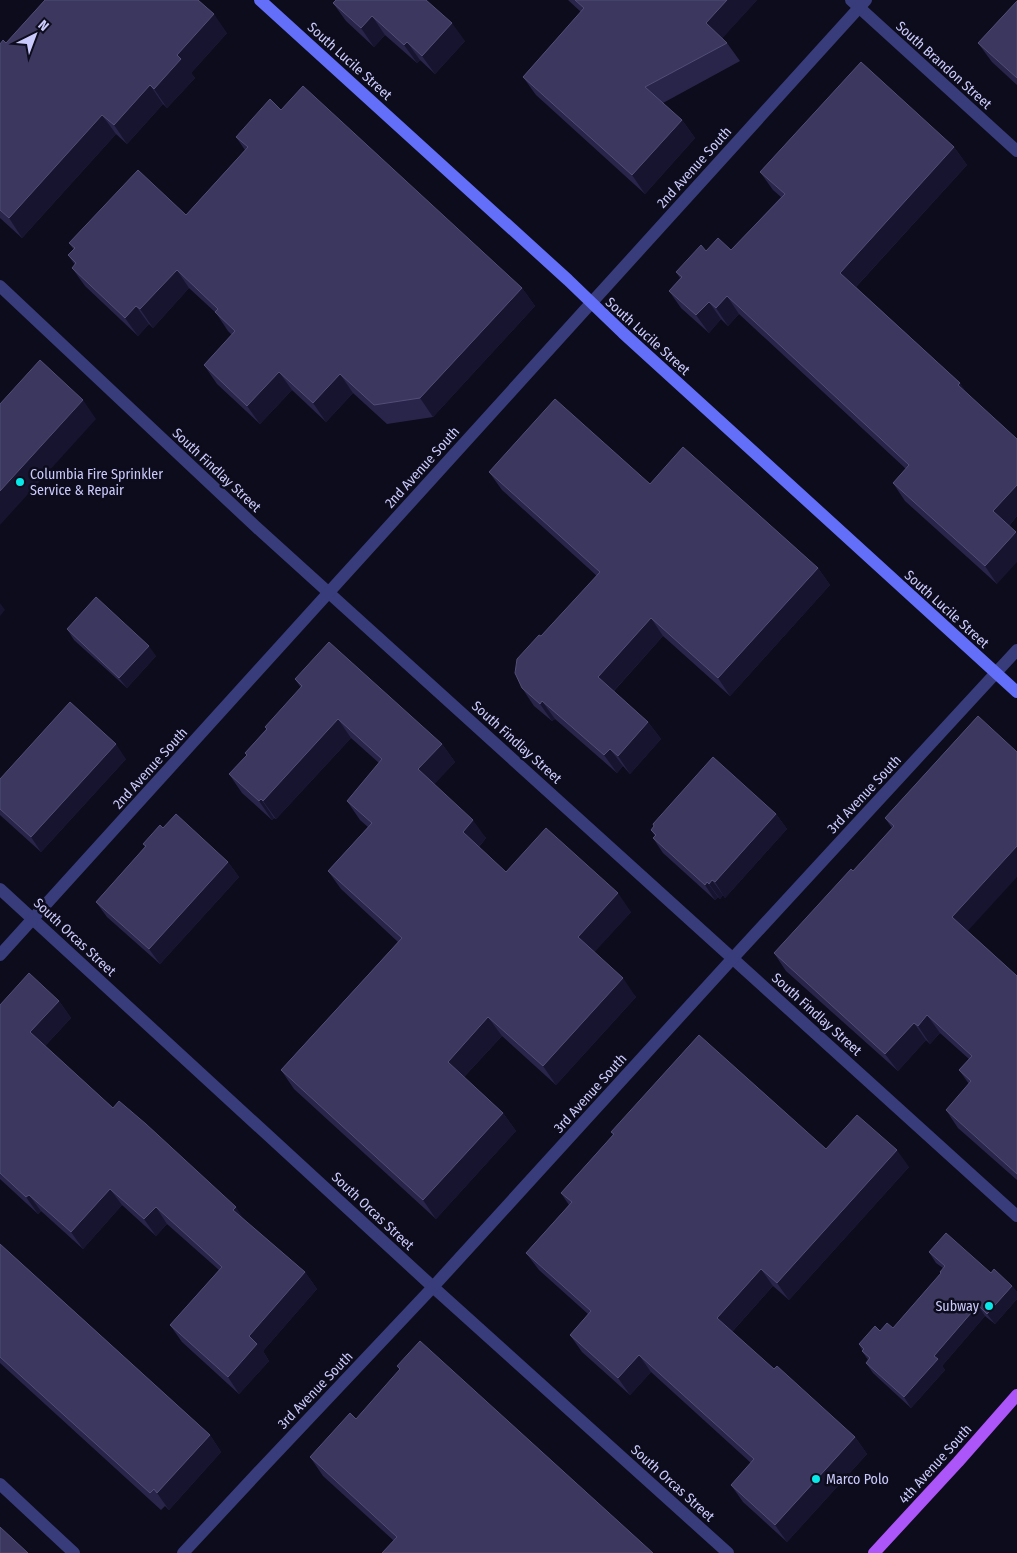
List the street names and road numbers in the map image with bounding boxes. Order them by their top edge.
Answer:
street label: South Brandon Street [892,18,995,113]
street label: South Lucile Street [304,19,396,104]
street label: 2nd Avenue South [653,123,735,211]
street label: South Lucile Street [602,294,694,379]
street label: 2nd Avenue South [381,423,463,511]
street label: South Findlay Street [169,425,265,516]
street label: South Lucile Street [901,567,993,652]
street label: South Findlay Street [468,698,565,788]
street label: 2nd Avenue South [109,724,191,812]
street label: 3rd Avenue South [824,752,905,837]
street label: South Orcas Street [30,895,120,980]
street label: South Findlay Street [768,970,865,1060]
street label: 3rd Avenue South [550,1050,630,1136]
street label: South Orcas Street [328,1169,418,1254]
street label: 3rd Avenue South [274,1348,356,1432]
street label: 4th Avenue South [895,1421,975,1508]
street label: South Orcas Street [627,1441,718,1526]

